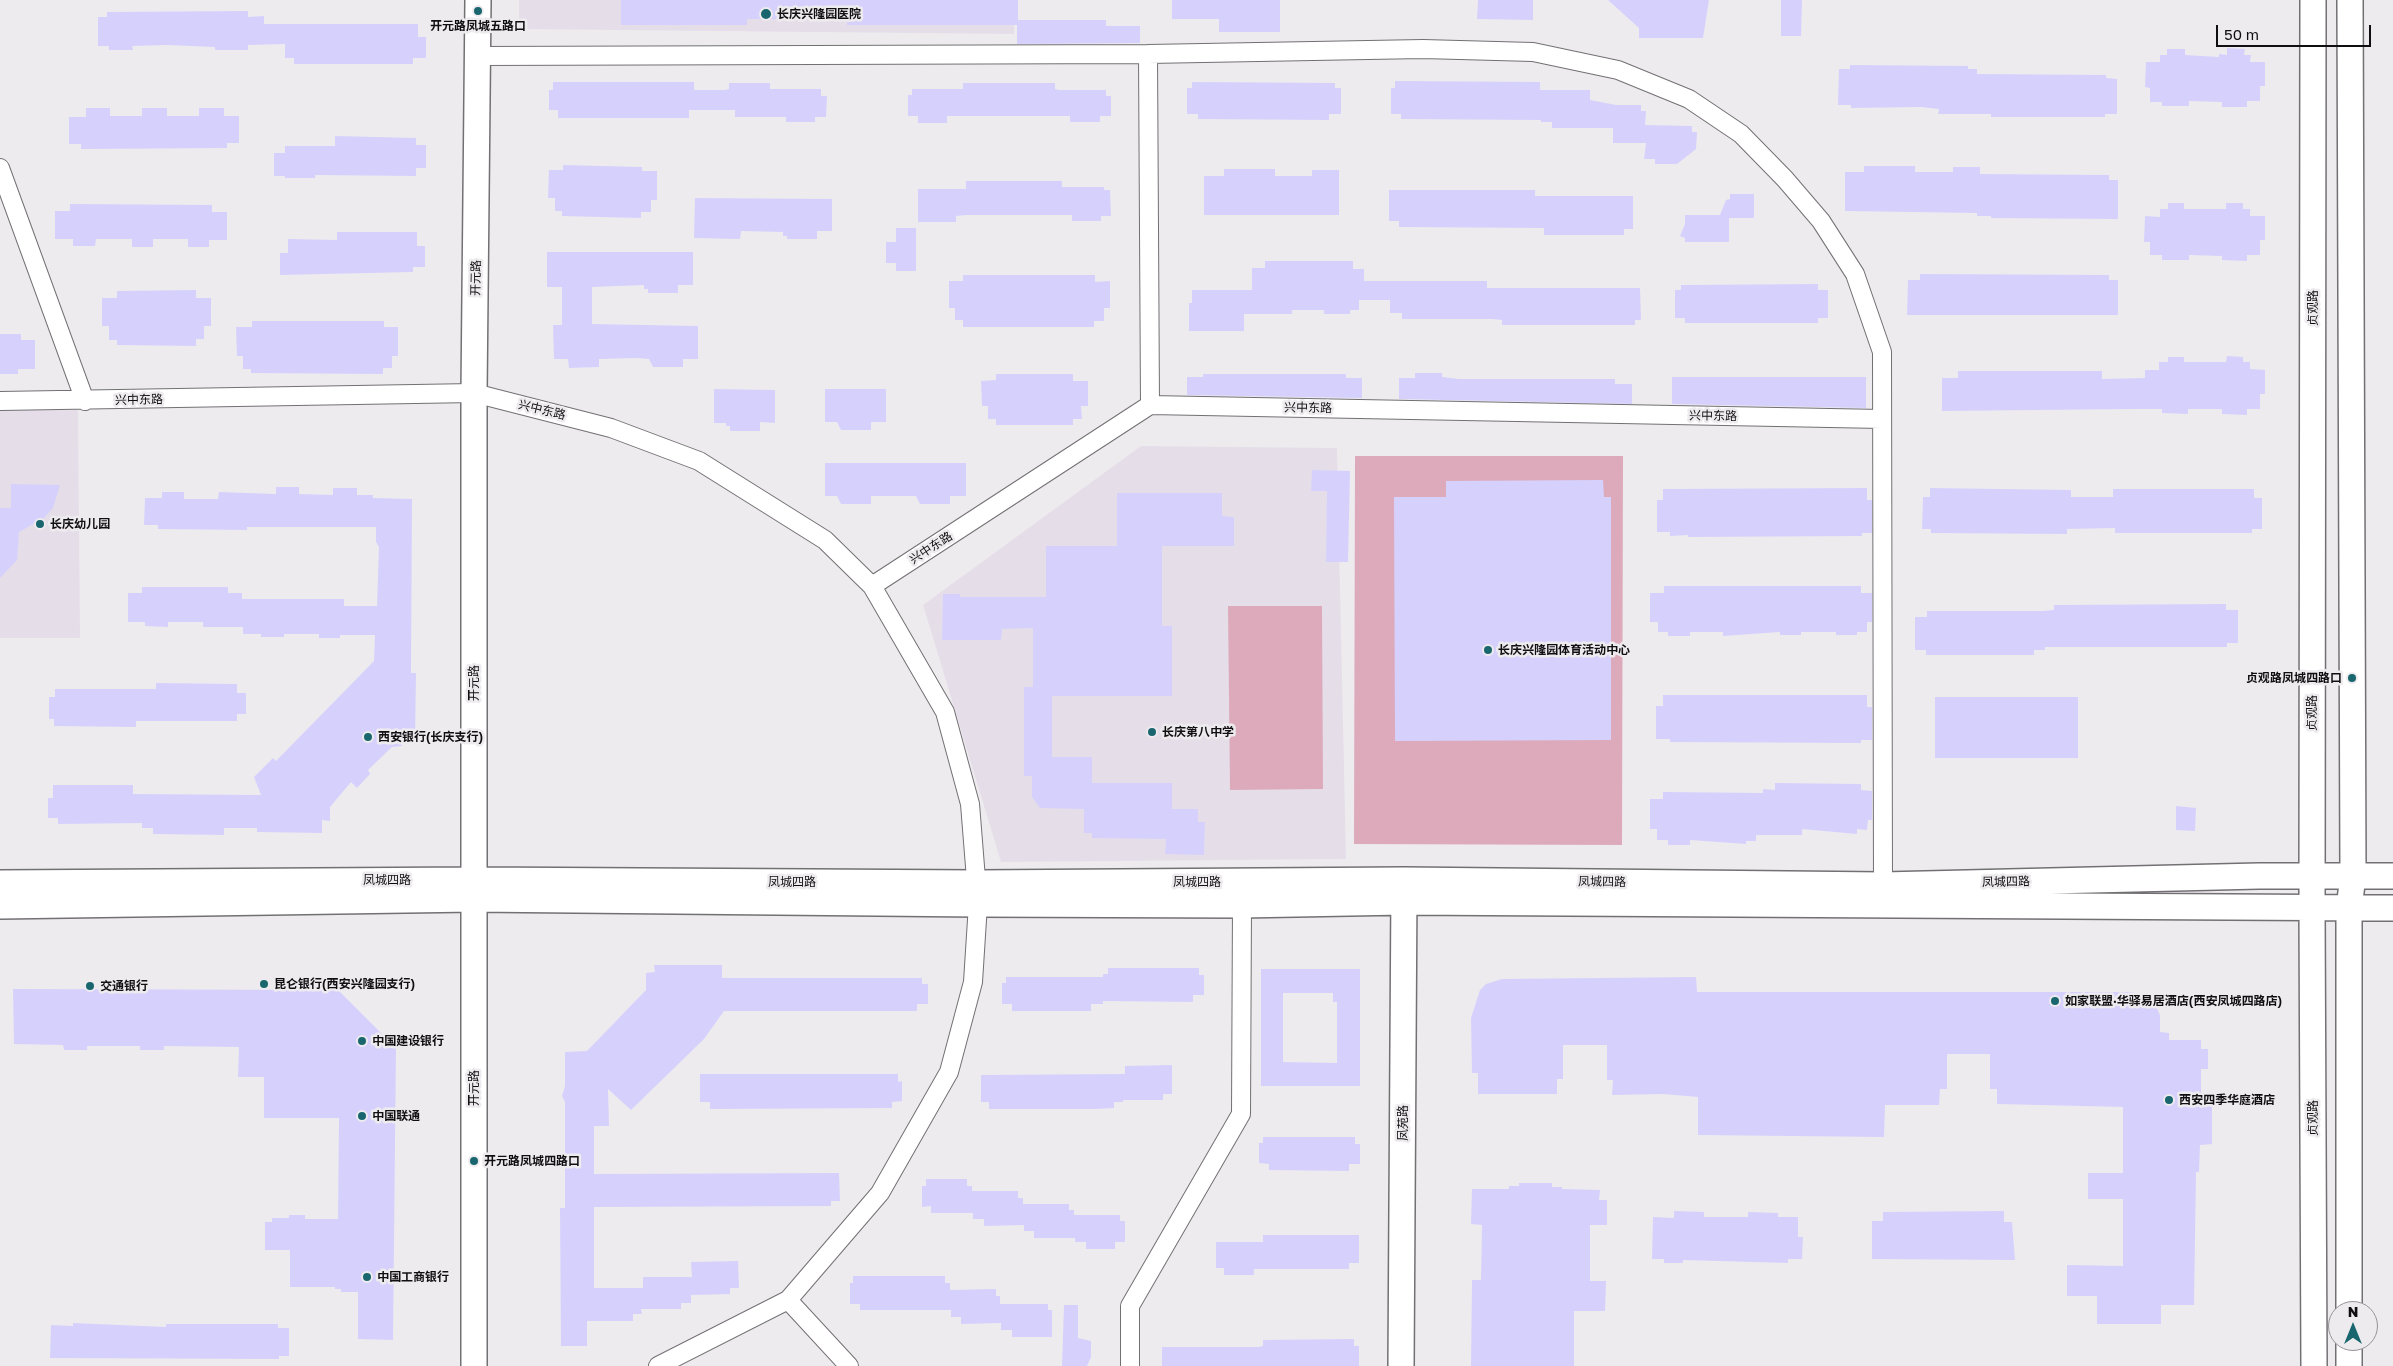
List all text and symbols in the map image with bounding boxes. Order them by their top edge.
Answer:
marker: 开元路凤城五路口 [472,5,484,17]
marker: 长庆兴隆园医院 [759,7,773,21]
place label: 长庆兴隆园医院 [777,7,861,21]
scale bar [2218,15,2373,47]
place label: 开元路凤城五路口 [430,19,526,33]
text: 50 m [2224,25,2259,43]
street label: 开元路 [468,260,484,296]
street label: 贞观路 [2306,290,2320,326]
street label: 兴中东路 [115,392,163,408]
street label: 兴中东路 [517,397,567,423]
street label: 兴中东路 [1284,400,1332,416]
street label: 兴中东路 [1689,408,1737,424]
place label: 长庆幼儿园 [50,517,110,531]
marker: 长庆幼儿园 [34,518,46,530]
street label: 兴中东路 [907,529,955,567]
place label: 长庆兴隆园体育活动中心 [1498,643,1630,657]
marker: 长庆兴隆园体育活动中心 [1482,644,1494,656]
street label: 开元路 [467,665,481,701]
place label: 贞观路凤城四路口 [2246,671,2342,685]
marker: 贞观路凤城四路口 [2346,672,2358,684]
street label: 贞观路 [2305,695,2319,731]
place label: 长庆第八中学 [1162,725,1234,739]
marker: 长庆第八中学 [1146,726,1158,738]
place label: 西安银行(长庆支行) [378,730,483,744]
marker: 西安银行(长庆支行) [362,731,374,743]
street label: 凤城四路 [363,873,411,887]
street label: 凤城四路 [1578,874,1626,890]
street label: 凤城四路 [1982,874,2030,890]
street label: 凤城四路 [768,875,816,889]
street label: 凤城四路 [1173,875,1221,889]
place label: 昆仑银行(西安兴隆园支行) [274,977,415,991]
marker: 昆仑银行(西安兴隆园支行) [258,978,270,990]
place label: 交通银行 [100,979,148,993]
marker: 交通银行 [84,980,96,992]
place label: 如家联盟·华驿易居酒店(西安凤城四路店) [2065,994,2282,1008]
marker: 如家联盟·华驿易居酒店(西安凤城四路店) [2049,995,2061,1007]
place label: 中国建设银行 [372,1034,444,1048]
marker: 中国建设银行 [356,1035,368,1047]
street label: 开元路 [467,1070,481,1106]
place label: 西安四季华庭酒店 [2179,1093,2275,1107]
marker: 西安四季华庭酒店 [2163,1094,2175,1106]
street label: 贞观路 [2306,1100,2320,1136]
street label: 凤苑路 [1396,1105,1410,1141]
place label: 中国联通 [372,1109,420,1123]
marker: 中国联通 [356,1110,368,1122]
place label: 开元路凤城四路口 [484,1154,580,1168]
marker: 开元路凤城四路口 [468,1155,480,1167]
place label: 中国工商银行 [377,1270,449,1284]
marker: 中国工商银行 [361,1271,373,1283]
north arrow [2328,1301,2378,1351]
text: N [2348,1303,2358,1320]

